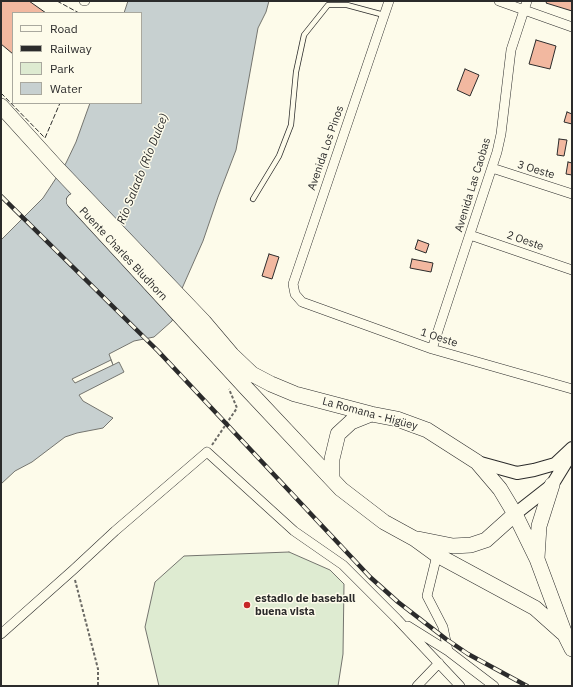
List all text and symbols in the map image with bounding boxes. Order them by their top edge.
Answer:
legend [12,12,142,104]
text: Road [50,21,78,36]
text: Railway [50,41,92,56]
text: Park [50,61,74,76]
text: Water [50,81,82,96]
street label: Avenida Los Pinos [305,104,347,192]
water label: Río Salado (Río Dulce) [114,111,172,227]
street label: Avenida Las Caobas [452,136,494,234]
street label: 3 Oeste [516,158,556,182]
street label: Puente Charles Bludhorn [76,204,170,304]
street label: 2 Oeste [505,229,545,253]
street label: 1 Oeste [419,326,459,350]
street label: La Romana - Higüey [321,395,419,433]
place label: estadio de baseball buena vista [255,592,355,618]
marker: estadio de baseball buena vista [242,600,252,610]

